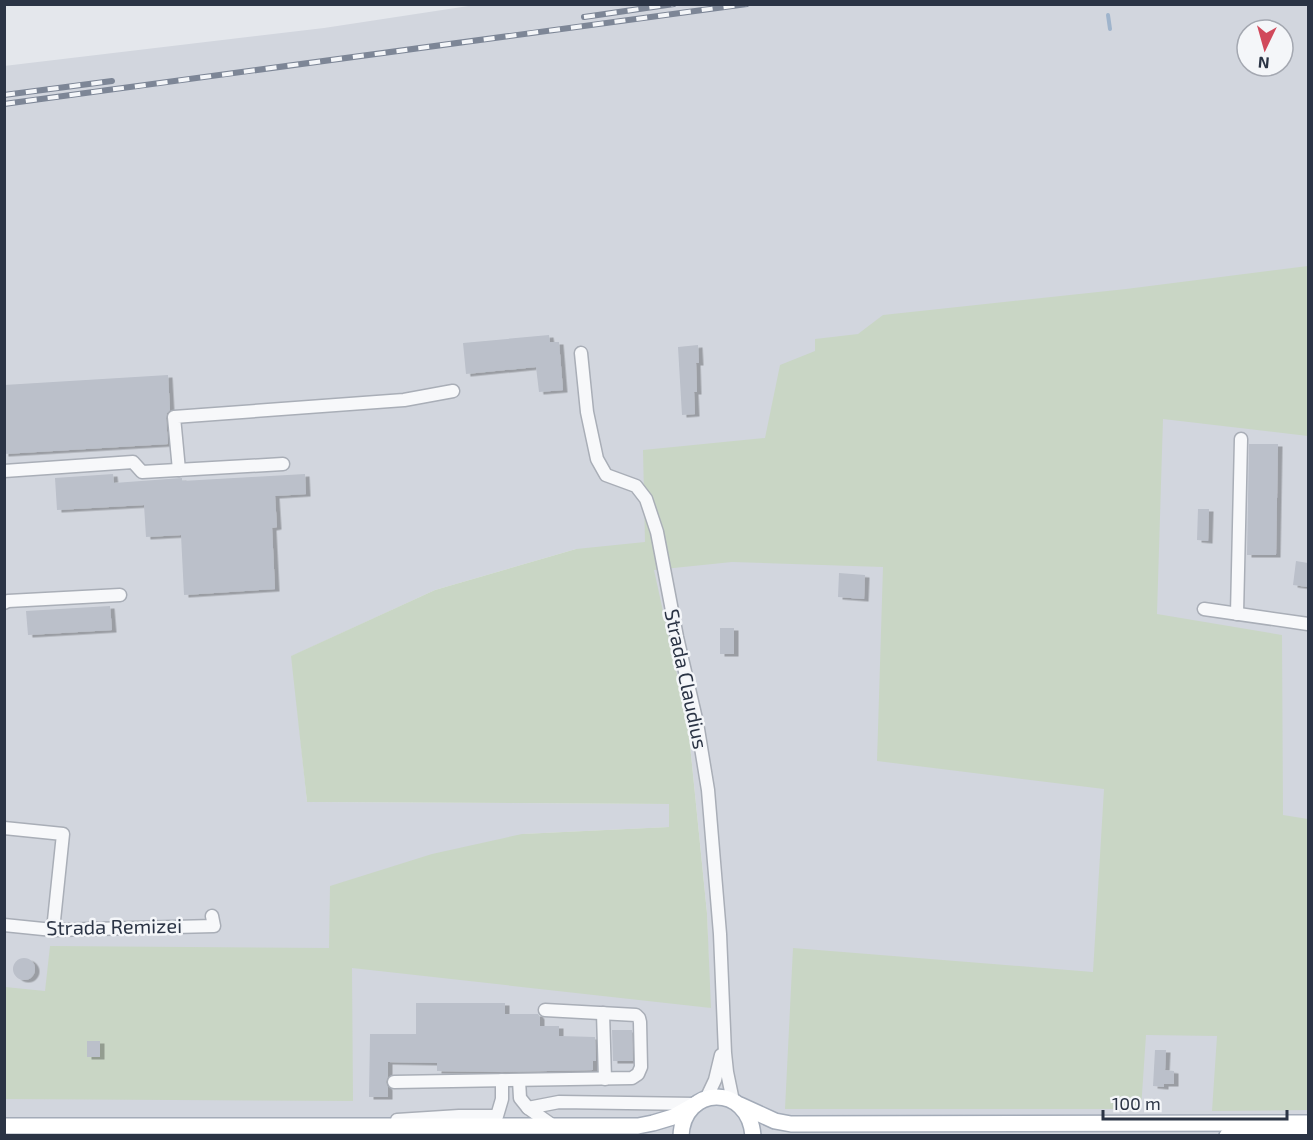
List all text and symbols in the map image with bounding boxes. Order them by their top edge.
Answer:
north arrow [1235,18,1295,78]
text: N [1257,53,1270,73]
street label: Strada Claudius [660,607,714,751]
street label: Strada Remizei [46,913,182,939]
scale bar [1103,1083,1288,1121]
text: 100 m [1112,1092,1161,1114]

